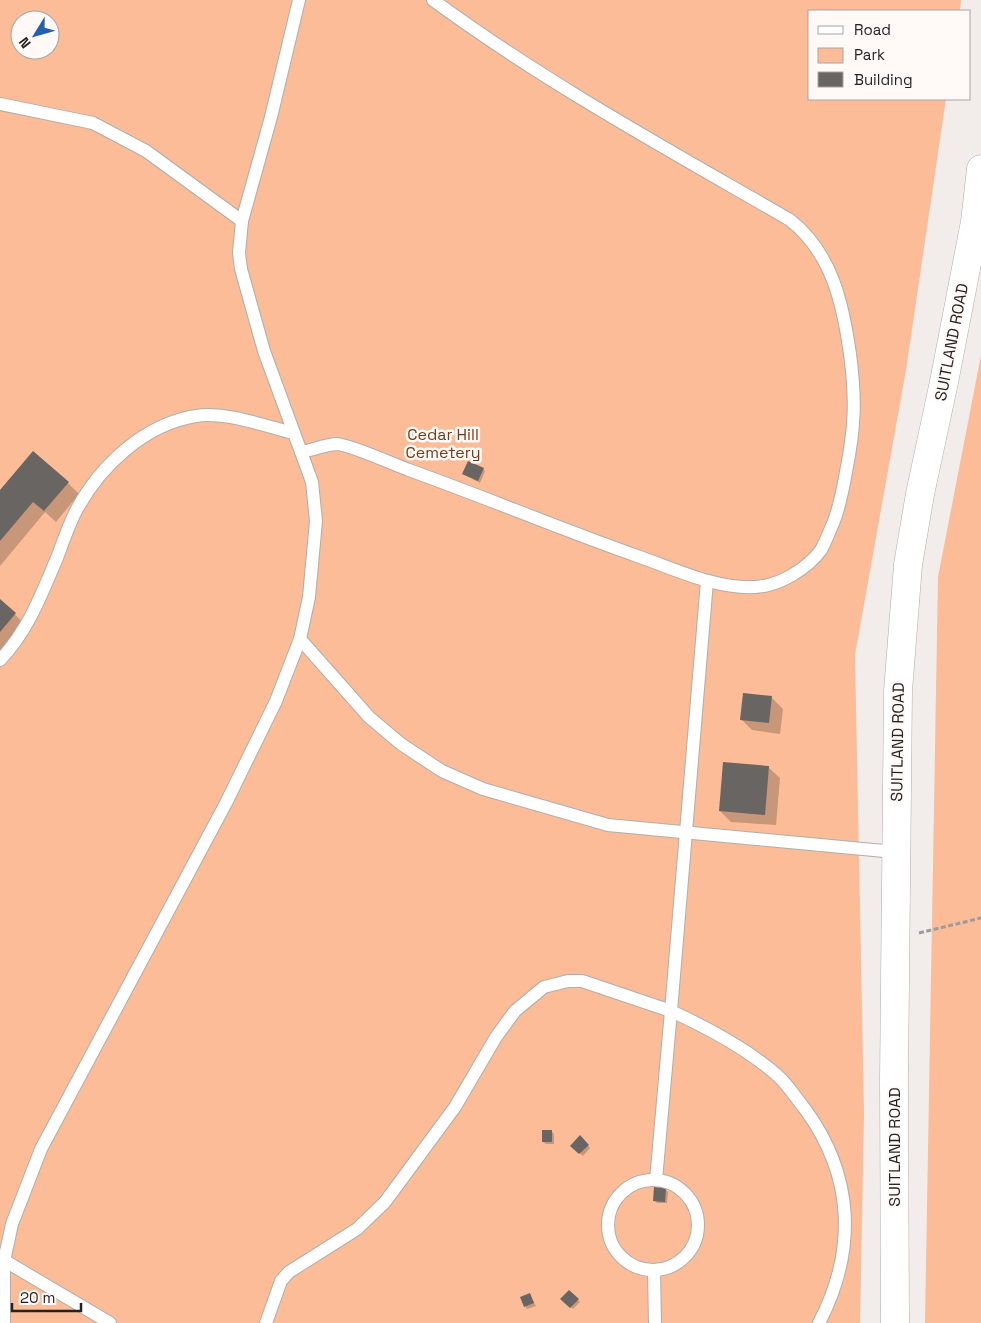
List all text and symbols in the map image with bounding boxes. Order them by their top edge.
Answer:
north arrow [10,10,60,60]
legend [808,10,971,100]
text: Road [854,20,891,39]
text: N [15,34,35,52]
text: Park [854,45,885,64]
text: Building [854,70,913,89]
street label: SUITLAND ROAD [930,282,973,403]
park label: Cedar Hill Cemetery [405,424,481,463]
street label: SUITLAND ROAD [886,682,909,802]
street label: SUITLAND ROAD [884,1087,905,1207]
scale bar [12,1280,81,1312]
text: 20 m [20,1288,55,1307]

